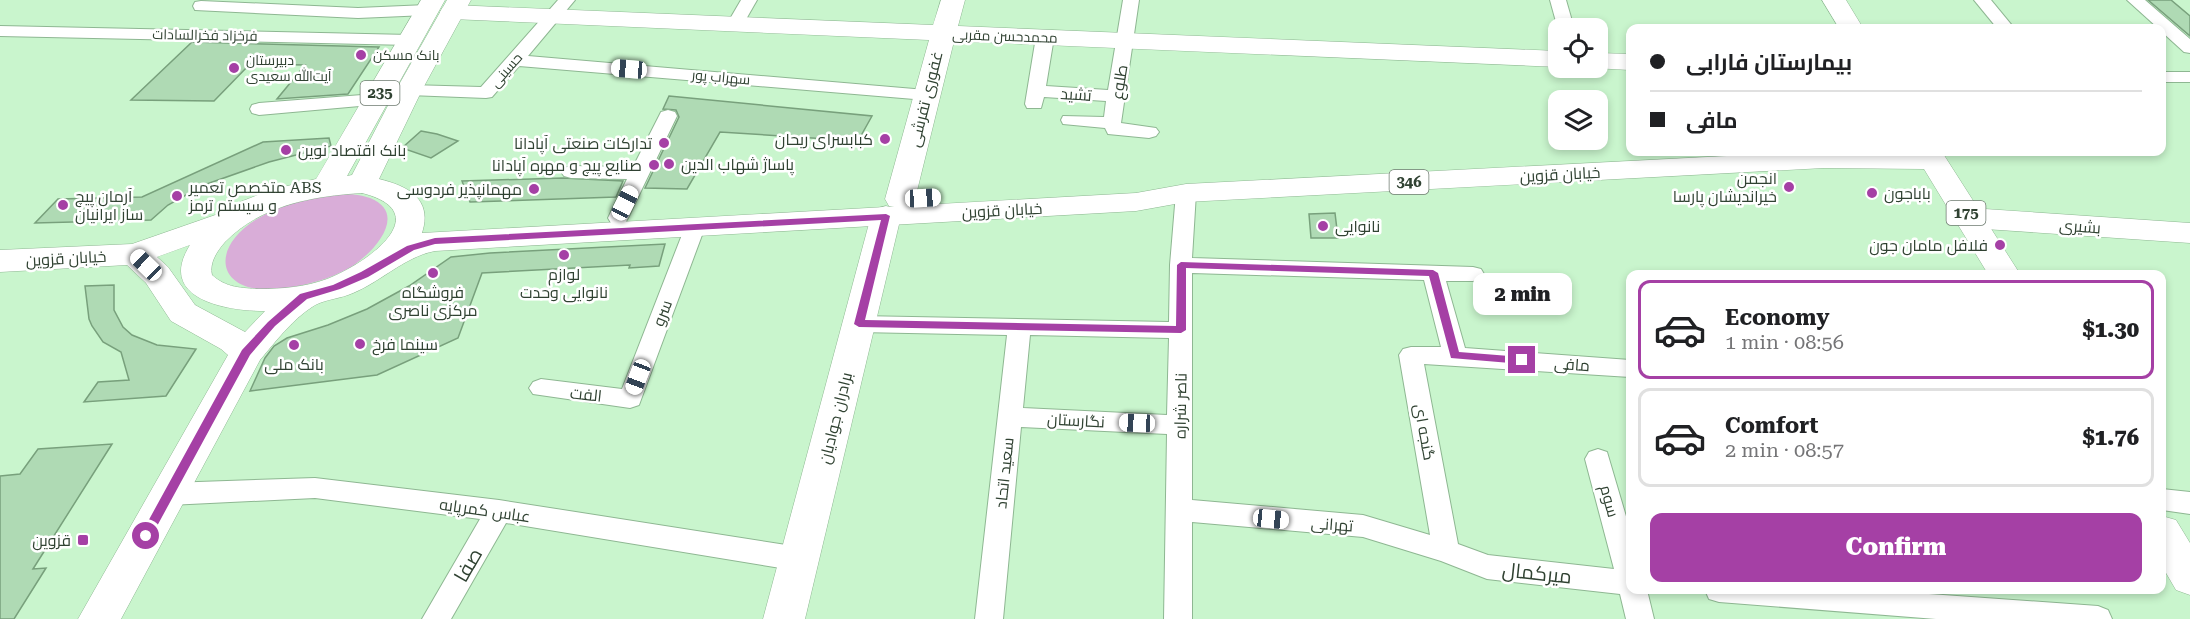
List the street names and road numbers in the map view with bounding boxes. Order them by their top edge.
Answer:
street label: فرخزاد فخرالسادات [152,26,258,44]
street label: محمدحسن مقربی [952,26,1058,46]
street label: حسینی [487,49,525,91]
street label: غفوری تفرشی [904,49,948,149]
street label: طلوع [1107,63,1134,101]
street label: سهراب پور [690,66,751,90]
road number: 235 [360,81,400,105]
street label: تشید [1060,84,1093,105]
street label: خیابان قزوین [1519,163,1601,187]
road number: 346 [1390,170,1428,194]
street label: خیابان قزوین [961,199,1043,223]
road number: 175 [1946,201,1986,225]
street label: بشیری [2058,216,2102,238]
street label: خیابان قزوین [25,247,107,271]
street label: سرو [649,297,676,329]
street label: مافی [1553,354,1590,376]
street label: برادران جوادیان [815,370,857,466]
street label: ناصر شراره [1170,373,1191,439]
street label: الفت [569,383,603,406]
street label: گنجه ای [1409,402,1439,462]
street label: نگارستان [1047,409,1105,432]
street label: سعید اتحاد [991,437,1018,510]
street label: سوم [1594,483,1623,520]
street label: عباس کمرپایه [438,495,532,528]
street label: تهرانی [1310,514,1354,537]
street label: صفا [449,544,487,586]
street label: میرکمال [1501,557,1573,590]

